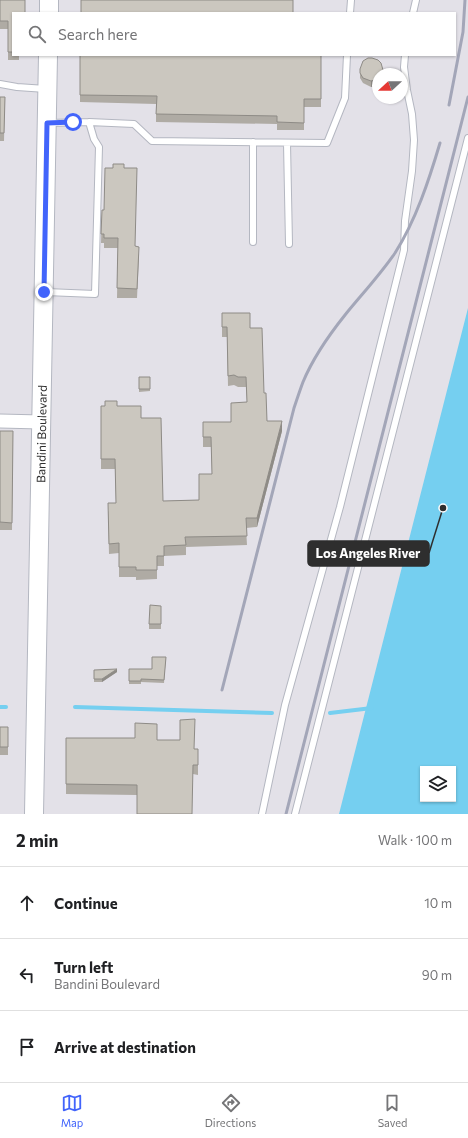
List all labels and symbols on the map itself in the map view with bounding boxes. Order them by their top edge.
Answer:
north arrow [372,68,408,104]
route start [64,113,82,131]
route end [35,283,53,301]
street label: Bandini Boulevard [33,385,49,483]
callout: Los Angeles River [308,541,429,566]
text: Los Angeles River [316,545,421,561]

